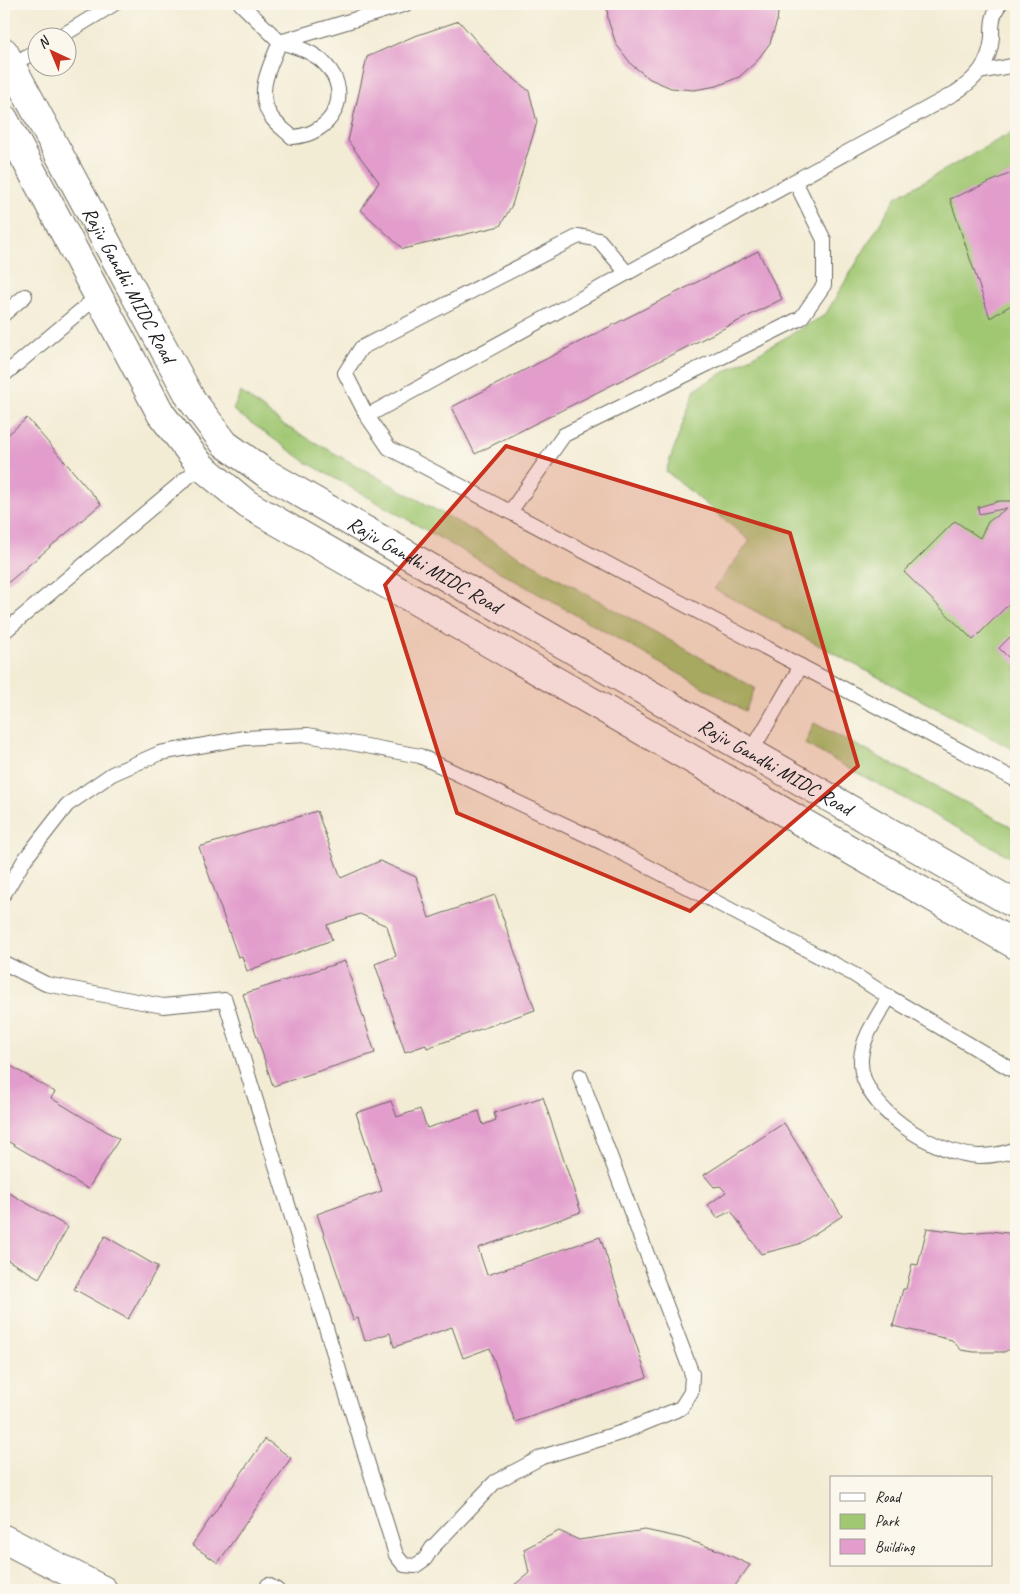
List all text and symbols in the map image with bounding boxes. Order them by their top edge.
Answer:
north arrow [28,28,78,78]
text: N [34,32,54,52]
street label: Rajiv Gandhi MIDC Road [77,202,183,369]
street label: Rajiv Gandhi MIDC Road [343,510,509,620]
street label: Rajiv Gandhi MIDC Road [694,713,860,822]
legend [830,1476,992,1566]
text: Road [875,1488,902,1507]
text: Park [875,1512,900,1531]
text: Building [875,1538,915,1557]

